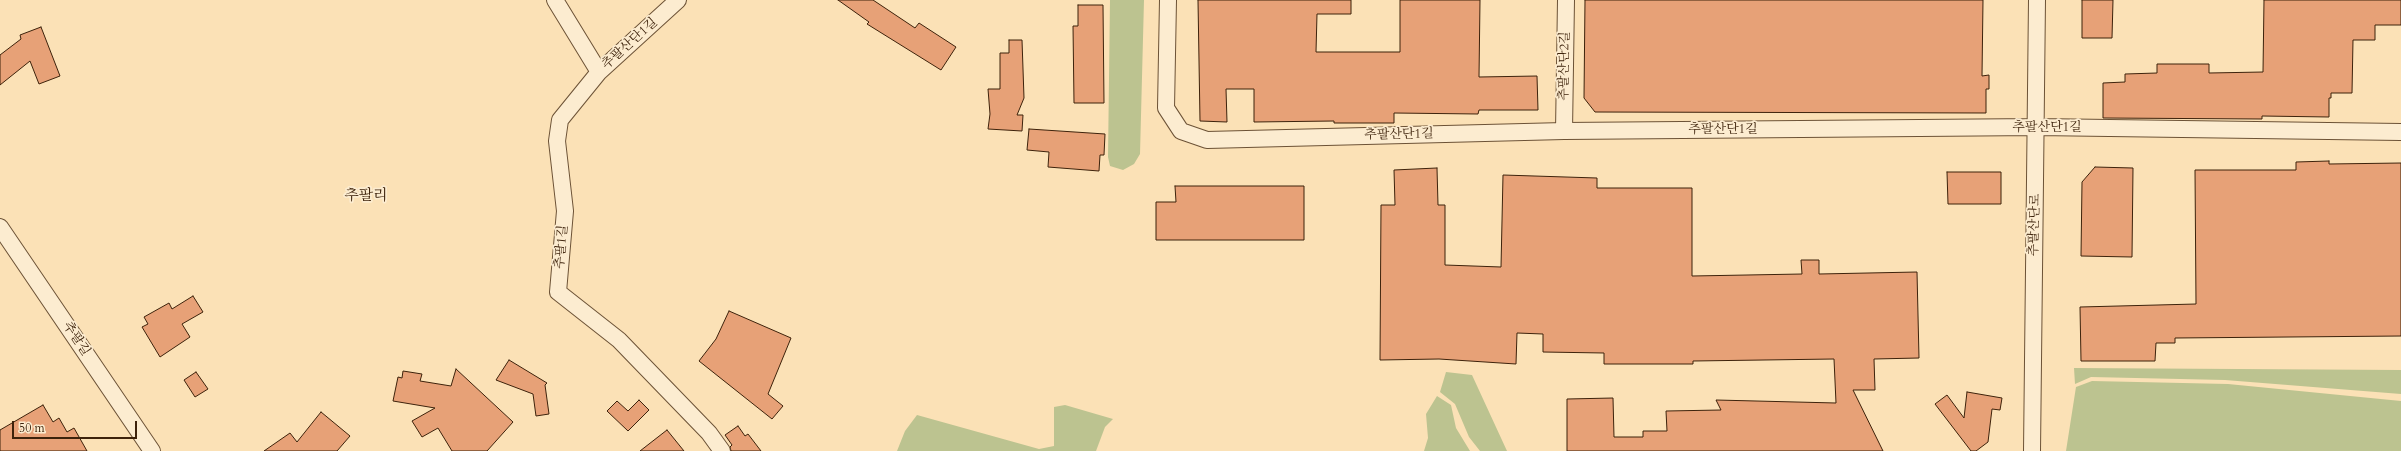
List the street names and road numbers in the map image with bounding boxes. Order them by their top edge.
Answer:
street label: 추팔산단1길 [599,15,661,73]
street label: 추팔산단2길 [1557,31,1573,101]
street label: 추팔산단1길 [2012,120,2082,136]
street label: 추팔산단1길 [1688,122,1758,138]
street label: 추팔산단1길 [1364,127,1434,143]
street label: 추팔산단로 [2026,193,2044,257]
street label: 추팔1길 [552,224,572,270]
street label: 추팔길 [59,319,93,359]

